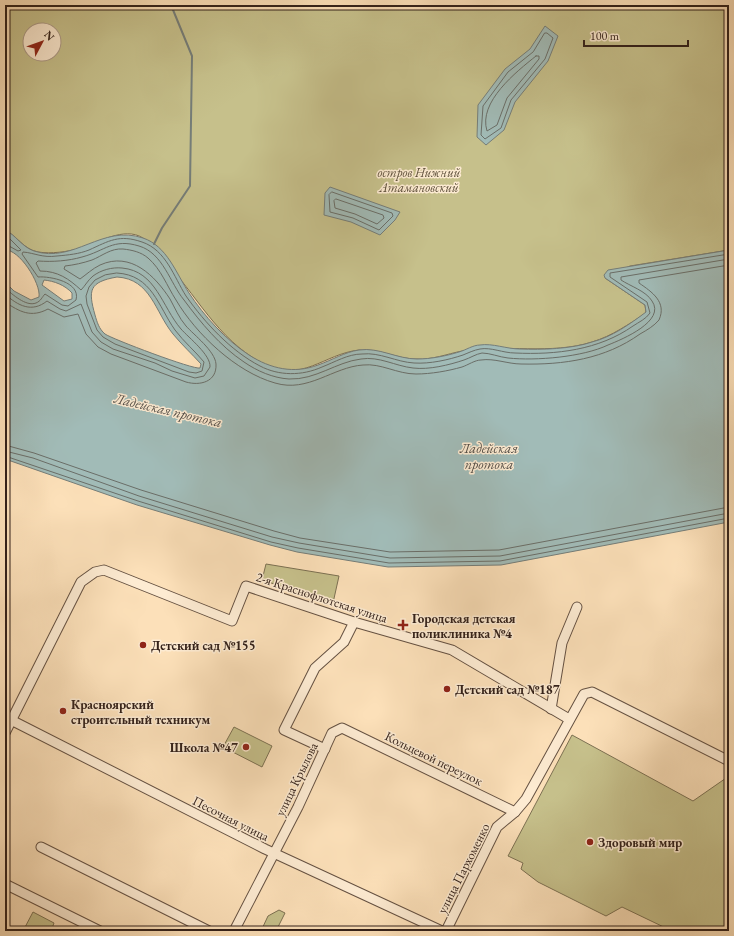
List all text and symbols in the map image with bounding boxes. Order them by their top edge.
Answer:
north arrow [22,22,62,62]
scale bar [584,22,688,48]
text: N [41,27,58,43]
text: 100 m [590,28,620,44]
park label: остров Нижний Атамановский [377,164,461,196]
water label: Ладейская протока [112,389,224,431]
water label: Ладейская протока [459,439,518,473]
street label: 2-я Краснофлотская улица [254,568,390,627]
place label: Городская детская поликлиника №4 [412,610,516,642]
marker: Городская детская поликлиника №4 [397,619,409,631]
place label: Детский сад №155 [151,637,256,654]
marker: Детский сад №155 [138,640,148,650]
place label: Детский сад №187 [455,681,560,698]
marker: Детский сад №187 [442,684,452,694]
place label: Красноярский строительный техникум [71,696,210,728]
marker: Красноярский строительный техникум [58,706,68,716]
street label: Кольцевой переулок [382,727,486,790]
place label: Школа №47 [170,739,238,756]
street label: улица Крылова [271,739,322,819]
marker: Школа №47 [241,742,251,752]
street label: Песочная улица [190,792,273,845]
street label: улица Пархоменко [433,820,494,916]
place label: Здоровый мир [598,834,682,851]
marker: Здоровый мир [585,837,595,847]

